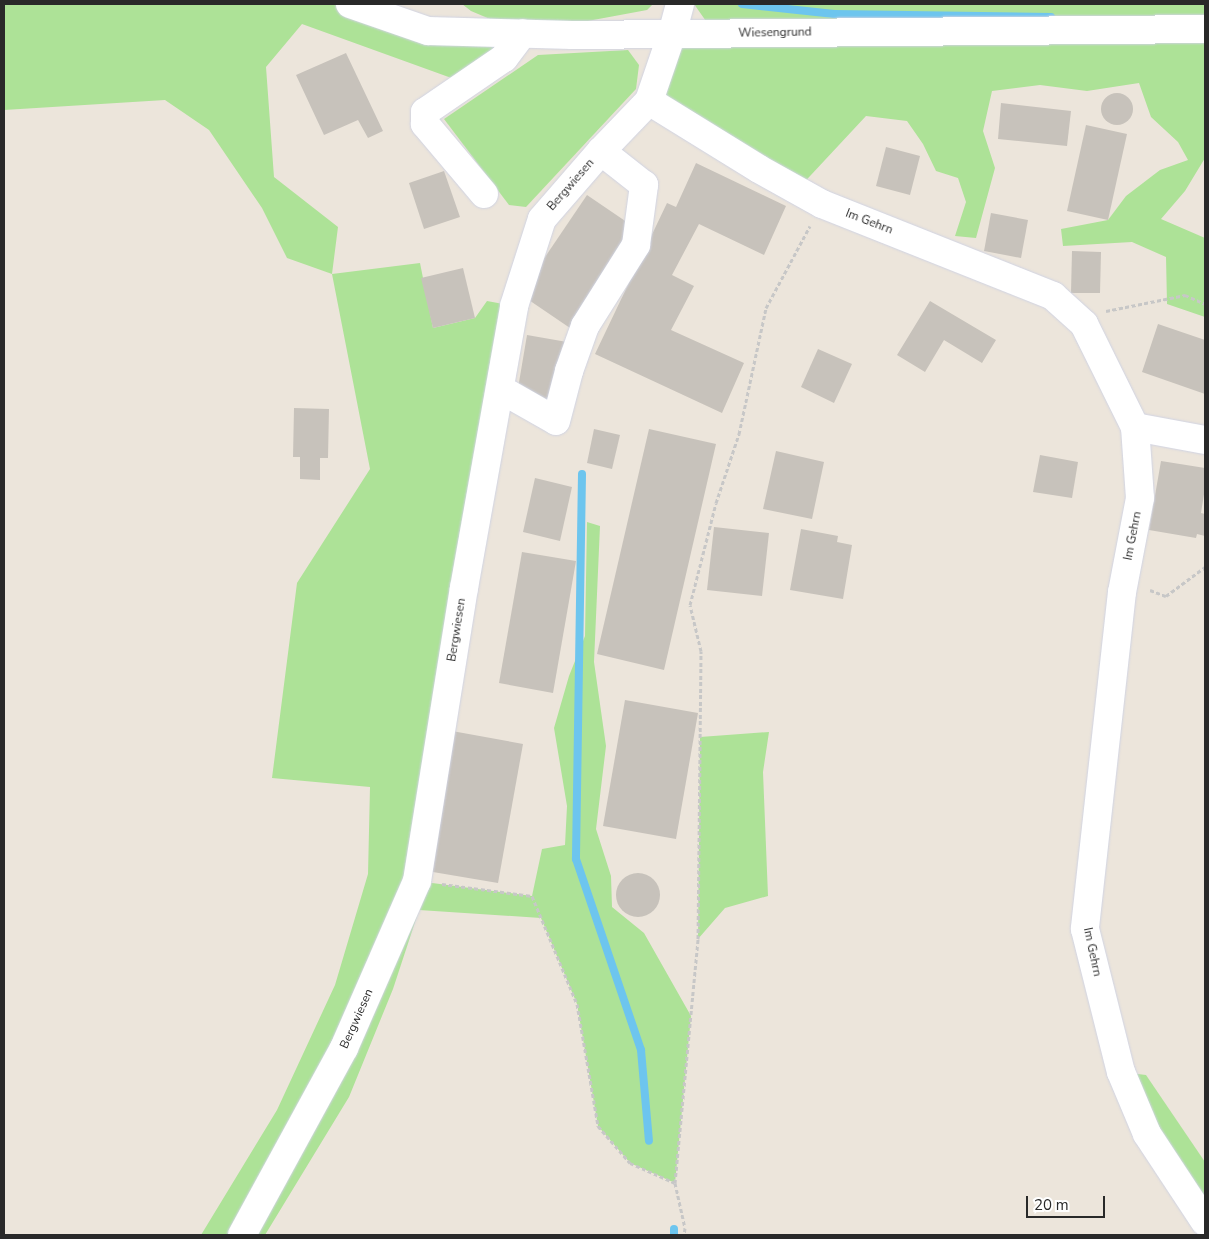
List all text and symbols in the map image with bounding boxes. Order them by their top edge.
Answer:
street label: Wiesengrund [738,25,812,41]
street label: Bergwiesen [545,156,597,214]
street label: Im Gehrn [843,206,895,238]
street label: Im Gehrn [1121,510,1145,562]
street label: Bergwiesen [445,597,469,663]
street label: Im Gehrn [1080,926,1104,978]
street label: Bergwiesen [337,987,377,1051]
scale bar [1029,1186,1108,1218]
text: 20 m [1034,1195,1069,1215]

